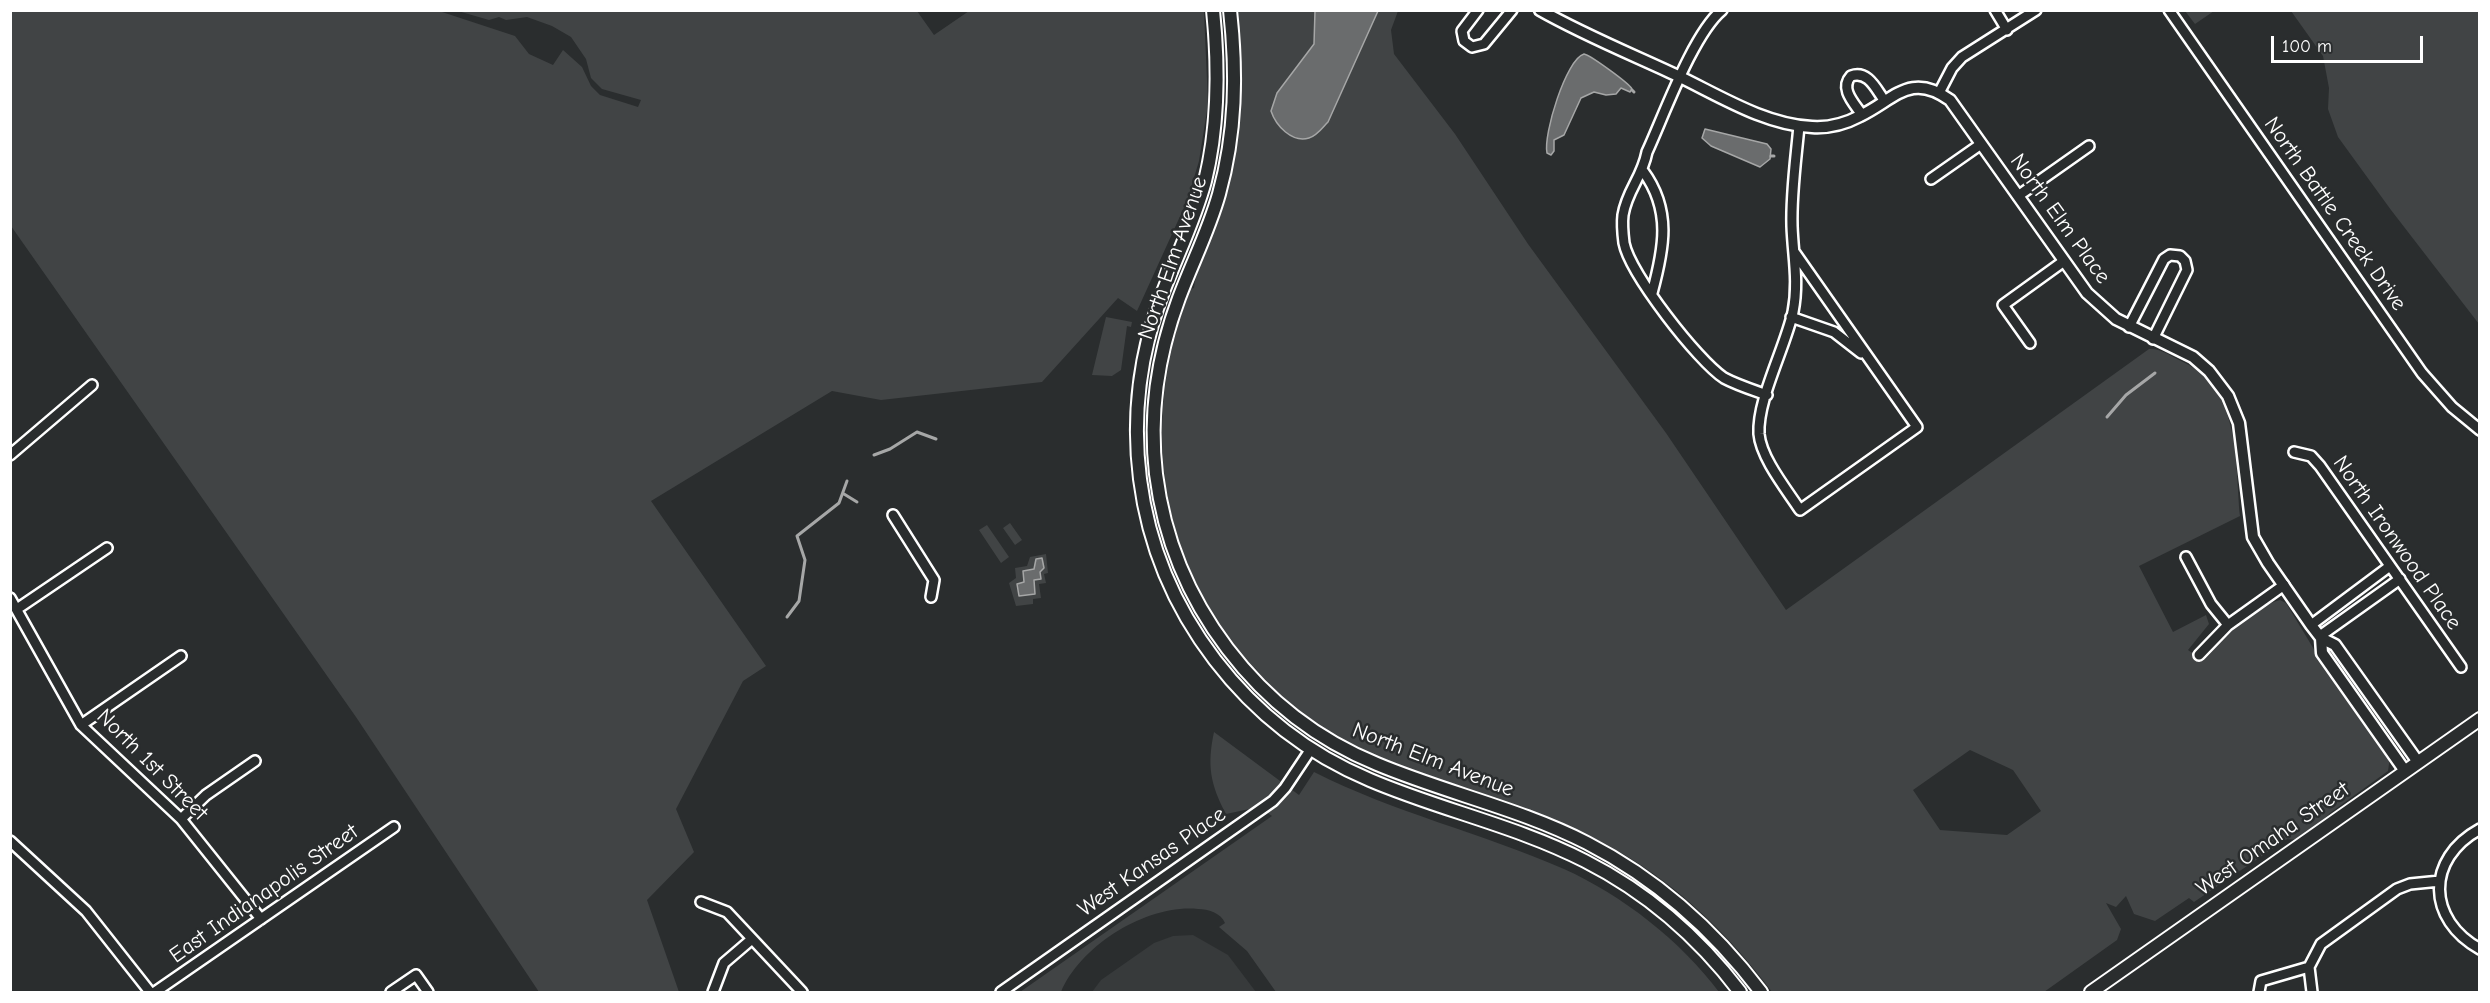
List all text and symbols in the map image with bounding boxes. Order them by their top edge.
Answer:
scale bar [2274,24,2426,62]
text: 100 m [2282,36,2332,57]
street label: North Battle Creek Drive [2258,112,2412,316]
street label: North Elm Place [2004,149,2116,289]
street label: North Elm Avenue [1133,173,1213,343]
street label: North Ironwood Place [2327,451,2467,635]
street label: North 1st Street [91,704,213,826]
street label: North Elm Avenue [1348,717,1518,803]
street label: West Omaha Street [2191,776,2355,902]
street label: West Kansas Place [1073,801,1231,923]
street label: East Indianapolis Street [165,819,363,969]

